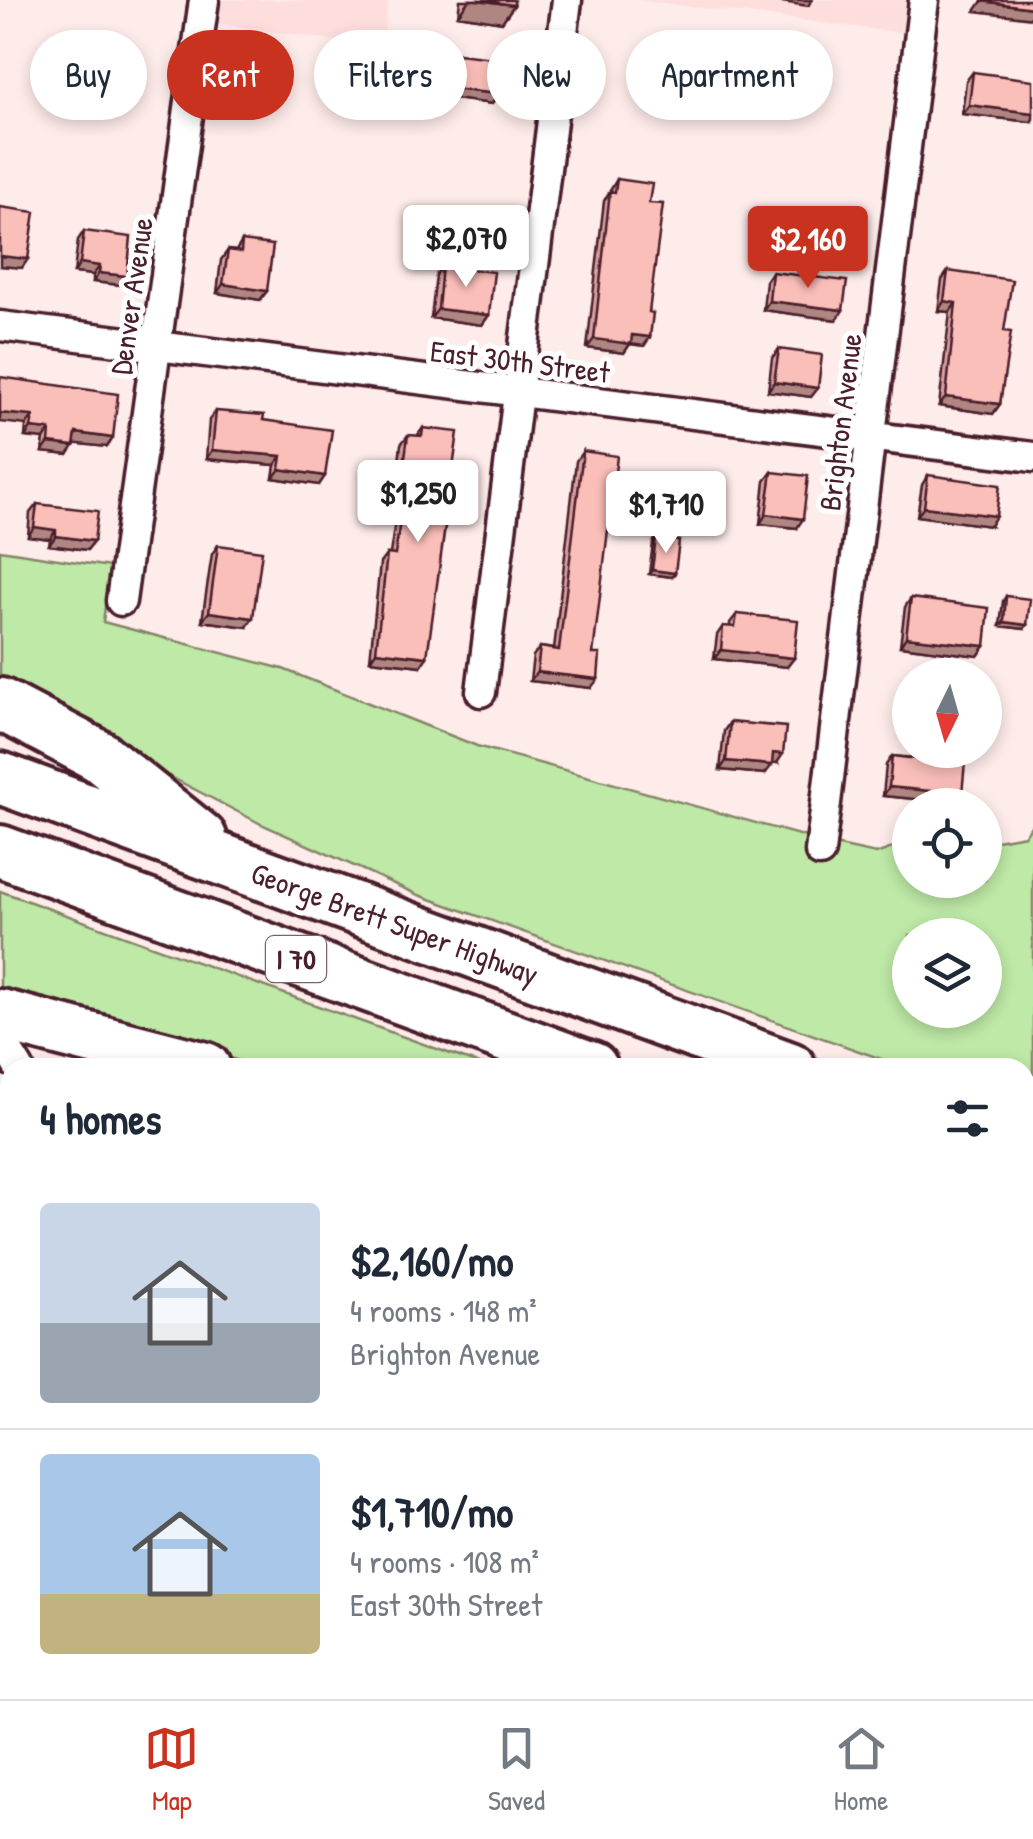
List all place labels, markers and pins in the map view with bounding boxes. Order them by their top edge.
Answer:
pin: $2,070 [385,205,547,290]
pin: $2,160 [727,206,889,291]
pin: $1,250 [337,460,499,545]
pin: $1,710 [585,471,747,556]

